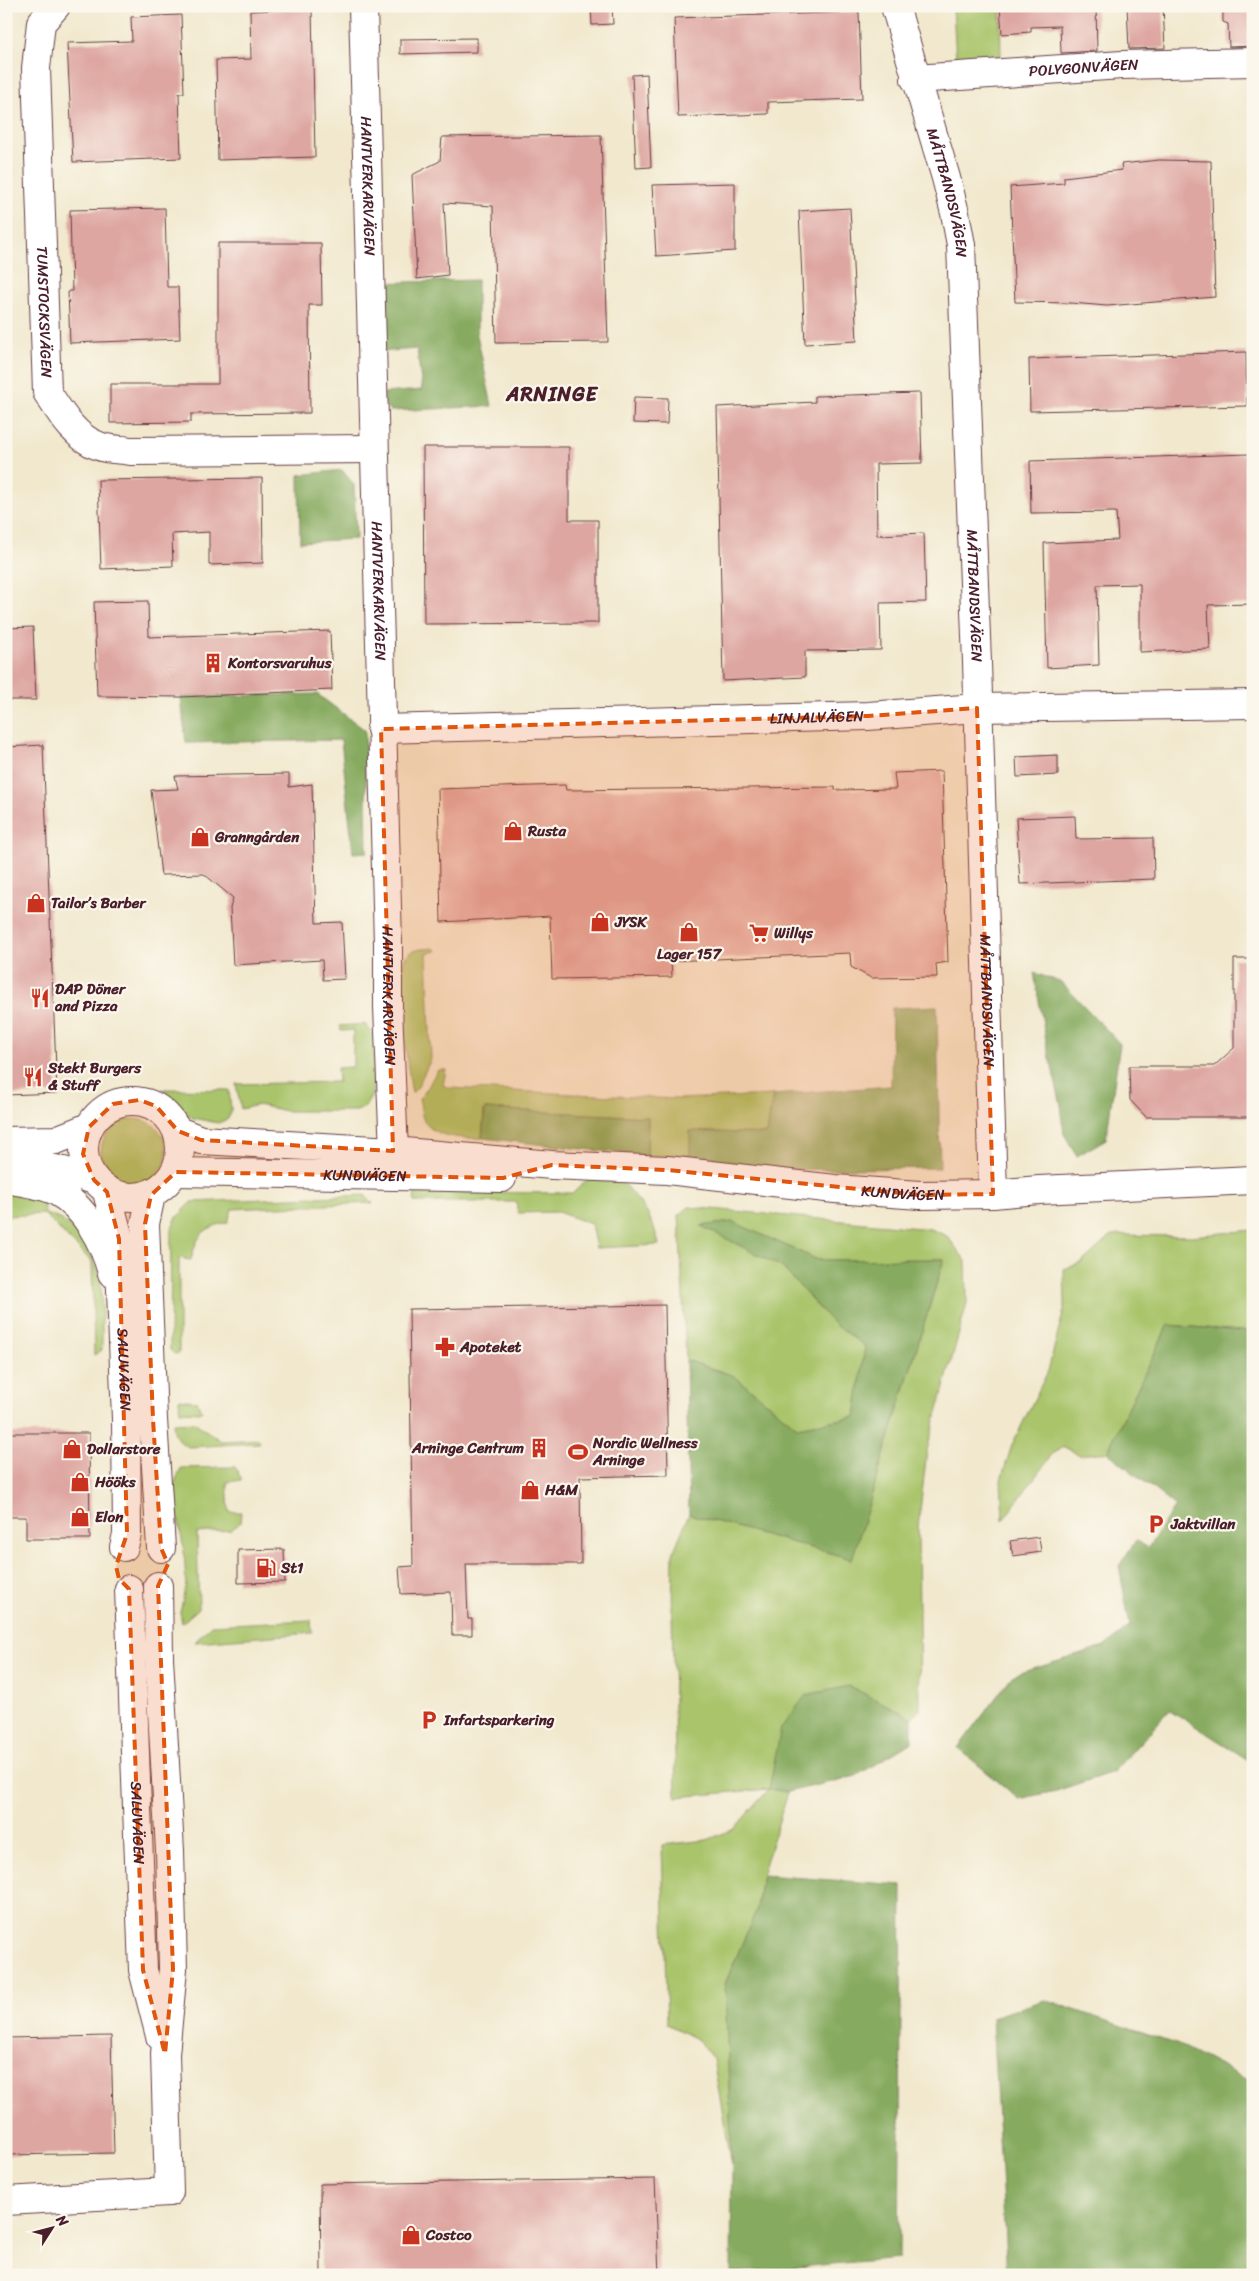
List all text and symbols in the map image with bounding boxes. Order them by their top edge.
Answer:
street label: POLYGONVÄGEN [1028,52,1139,84]
street label: HANTVERKARVÄGEN [353,116,383,257]
street label: MÅTTBANDSVÄGEN [919,125,974,258]
street label: TUMSTOCKSVÄGEN [29,246,60,379]
district label: ARNINGE [505,377,599,412]
street label: HANTVERKARVÄGEN [364,521,393,662]
street label: MÅTTBANDSVÄGEN [959,529,990,663]
place label: Kontorsvaruhus [227,650,333,676]
building icon: Kontorsvaruhus [202,652,224,674]
street label: LINJALVÄGEN [769,703,865,732]
place label: Rusta [527,818,567,844]
shop icon: Rusta [502,820,524,842]
place label: Granngården [214,824,300,850]
shop icon: Granngården [189,826,211,848]
place label: Tailor’s Barber [51,890,147,916]
shop icon: Tailor’s Barber [25,892,47,914]
place label: JYSK [614,909,648,935]
shop icon: JYSK [589,911,611,933]
place label: Willys [774,920,814,946]
shop icon: Lager 157 [678,921,700,943]
supermarket icon: Willys [748,922,770,944]
street label: HANTVERKARVÄGEN [375,926,403,1067]
street label: MÅTTBANDSVÄGEN [972,934,1002,1068]
place label: Lager 157 [657,941,722,967]
place label: DAP Döner and Pizza [54,976,127,1019]
restaurant icon: DAP Döner and Pizza [29,987,51,1009]
place label: Stekt Burgers & Stuff [47,1055,142,1098]
restaurant icon: Stekt Burgers & Stuff [22,1066,44,1088]
street label: KUNDVÄGEN [323,1162,407,1189]
street label: KUNDVÄGEN [861,1178,945,1208]
street label: SALUVÄGEN [109,1327,139,1412]
place label: Apoteket [459,1334,522,1360]
pharmacy icon: Apoteket [434,1336,456,1358]
place label: Nordic Wellness Arninge [592,1430,699,1473]
place label: Arninge Centrum [411,1435,524,1461]
place label: Dollarstore [87,1436,161,1462]
building icon: Arninge Centrum [528,1437,550,1459]
shop icon: Dollarstore [61,1438,83,1460]
sports icon: Nordic Wellness Arninge [567,1441,589,1463]
place label: Hööks [94,1469,137,1495]
shop icon: Hööks [69,1471,91,1493]
place label: H&M [544,1477,578,1503]
shop icon: H&M [519,1479,541,1501]
place label: Elon [95,1504,124,1530]
shop icon: Elon [69,1506,91,1528]
place label: Jaktvillan [1170,1511,1236,1537]
parking icon: Jaktvillan [1145,1513,1167,1535]
place label: St1 [280,1555,304,1581]
fuel station icon: St1 [255,1557,277,1579]
place label: Infartsparkering [443,1707,555,1733]
parking icon: Infartsparkering [418,1709,440,1731]
street label: SALUVÄGEN [123,1781,152,1865]
north arrow [28,2204,78,2254]
text: N [49,2209,75,2232]
place label: Costco [425,2222,472,2248]
shop icon: Costco [400,2224,422,2246]

